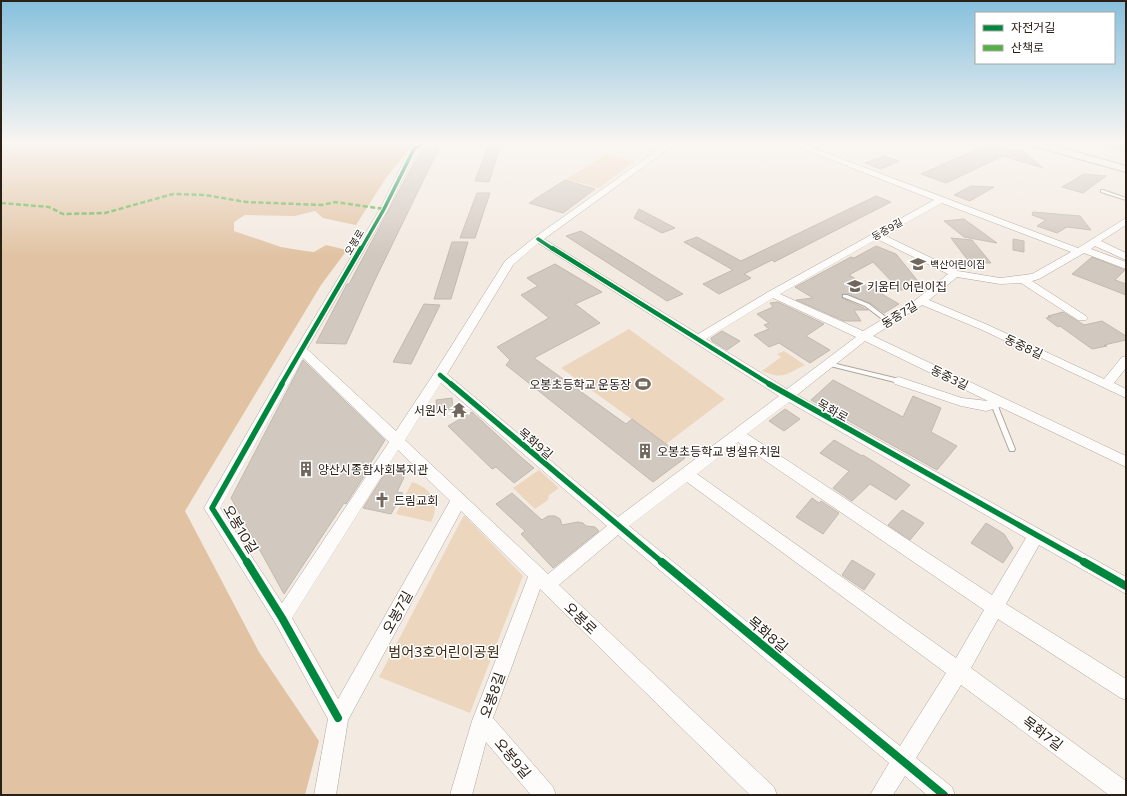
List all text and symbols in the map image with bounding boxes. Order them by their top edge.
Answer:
legend [975,12,1115,64]
text: 자전거길 [1011,20,1055,34]
text: 산책로 [1011,40,1044,54]
street label: 동중9길 [869,216,905,242]
street label: 오봉로 [342,227,366,257]
school or university icon: 백산어린이집 [909,255,927,273]
place label: 백산어린이집 [930,258,985,270]
school or university icon: 키움터 어린이집 [846,277,864,295]
place label: 키움터 어린이집 [867,279,947,293]
street label: 동중7길 [879,298,919,330]
street label: 동중8길 [1003,331,1045,361]
street label: 동중3길 [929,362,971,392]
sports icon: 오봉초등학교 운동장 [634,375,652,393]
place label: 오봉초등학교 운동장 [529,377,631,391]
street label: 목화로 [815,396,851,424]
temple icon: 서원사 [450,401,468,419]
place label: 서원사 [414,403,447,417]
street label: 목화9길 [516,425,556,461]
building icon: 오봉초등학교 병설유치원 [636,442,654,460]
place label: 오봉초등학교 병설유치원 [657,444,781,458]
building icon: 양산시종합사회복지관 [297,460,315,478]
place label: 양산시종합사회복지관 [318,462,428,476]
church icon: 드림교회 [373,491,391,509]
place label: 드림교회 [394,493,438,507]
street label: 오봉10길 [220,502,262,556]
street label: 오봉7길 [378,588,416,636]
street label: 오봉로 [561,598,601,638]
street label: 목화8길 [744,612,792,656]
park label: 범어3호어린이공원 [388,643,500,660]
street label: 오봉8길 [476,670,508,720]
street label: 목화7길 [1019,712,1067,754]
street label: 오봉9길 [491,734,535,782]

